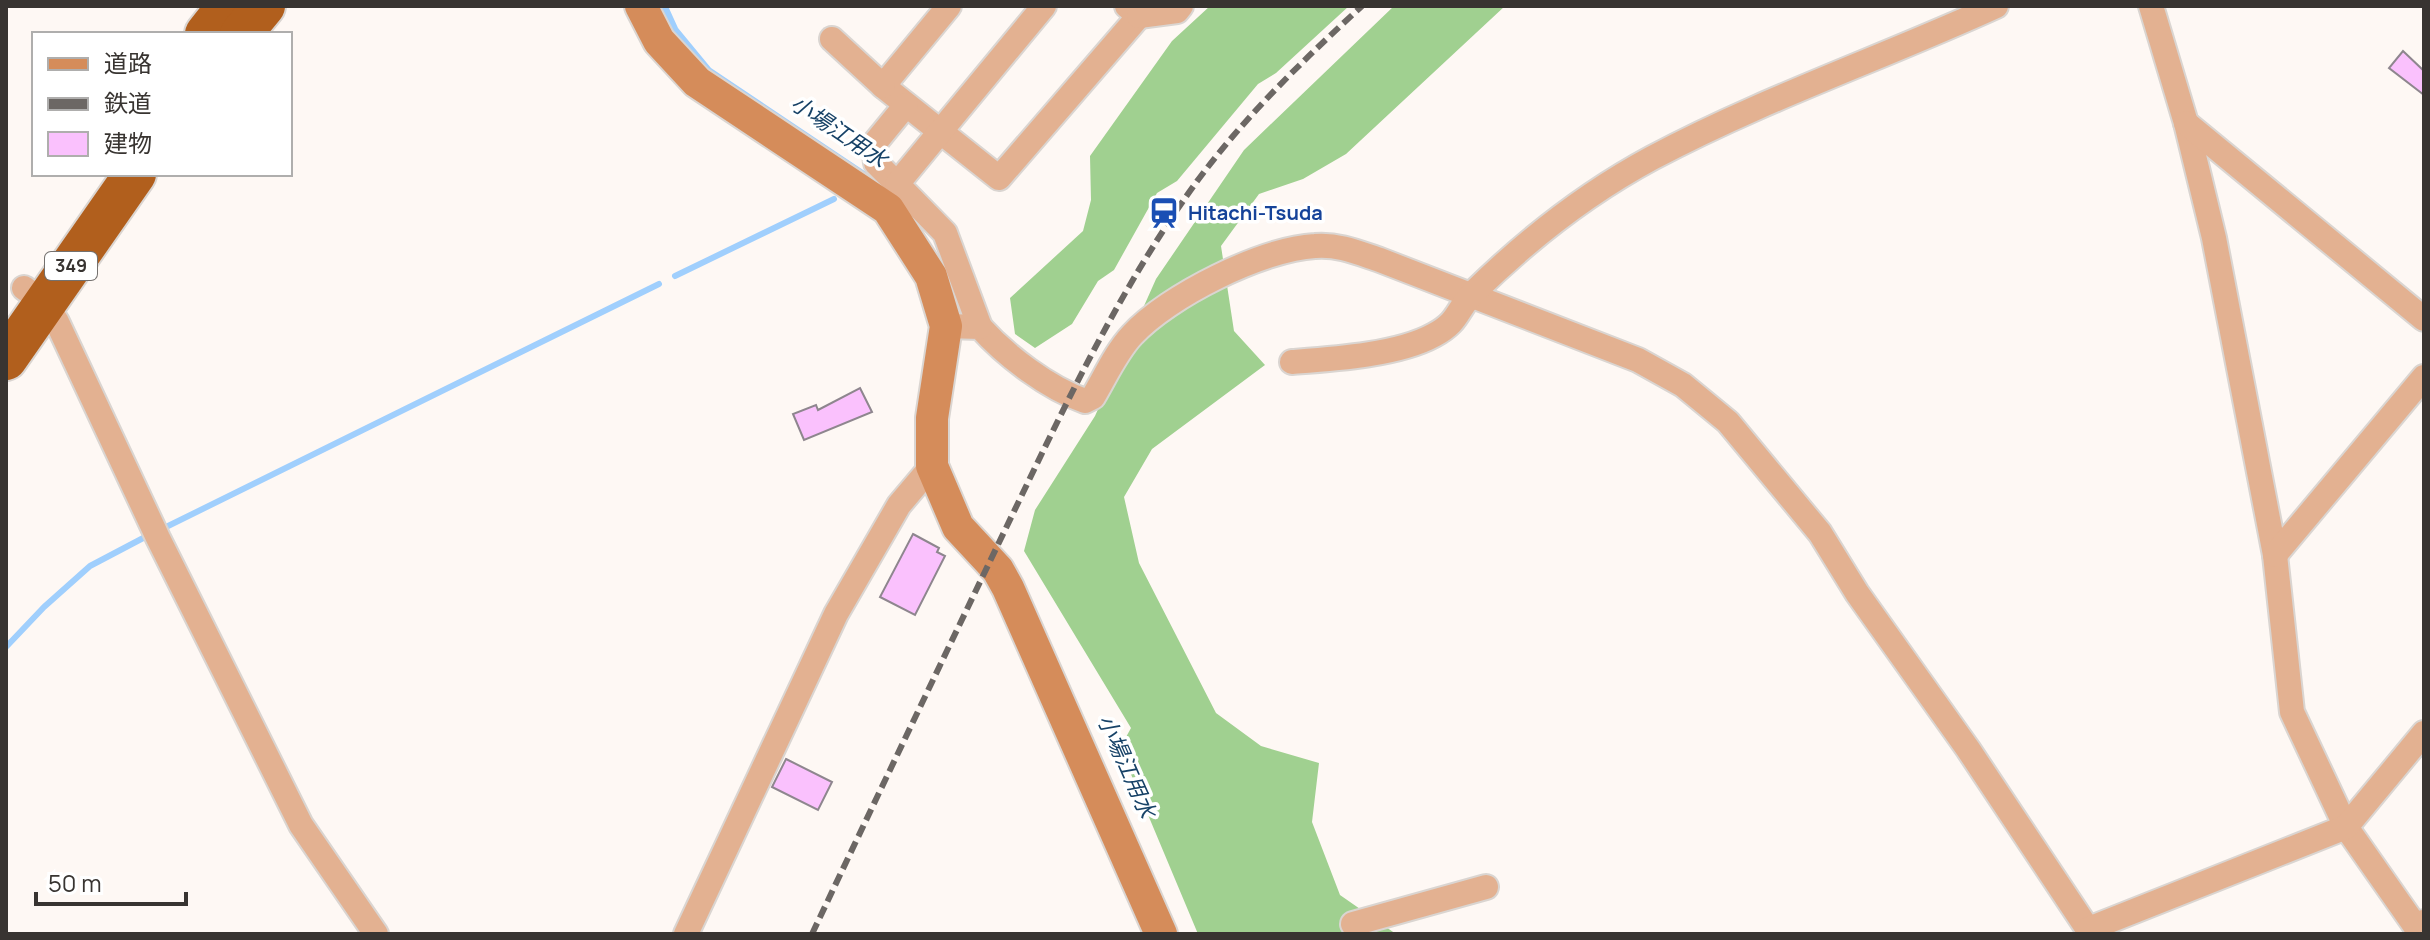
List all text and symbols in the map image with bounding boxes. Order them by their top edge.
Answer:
legend [32,32,292,176]
text: 道路 [104,46,152,79]
text: 鉄道 [104,86,152,119]
water label: 小場江用水 [785,88,895,175]
text: 建物 [104,126,152,159]
station icon: Hitachi-Tsuda [1147,196,1181,230]
place label: Hitachi-Tsuda [1188,199,1323,226]
road number: 349 [45,252,97,280]
water label: 小場江用水 [1091,710,1164,824]
scale bar [36,856,186,906]
text: 50 m [48,866,102,899]

